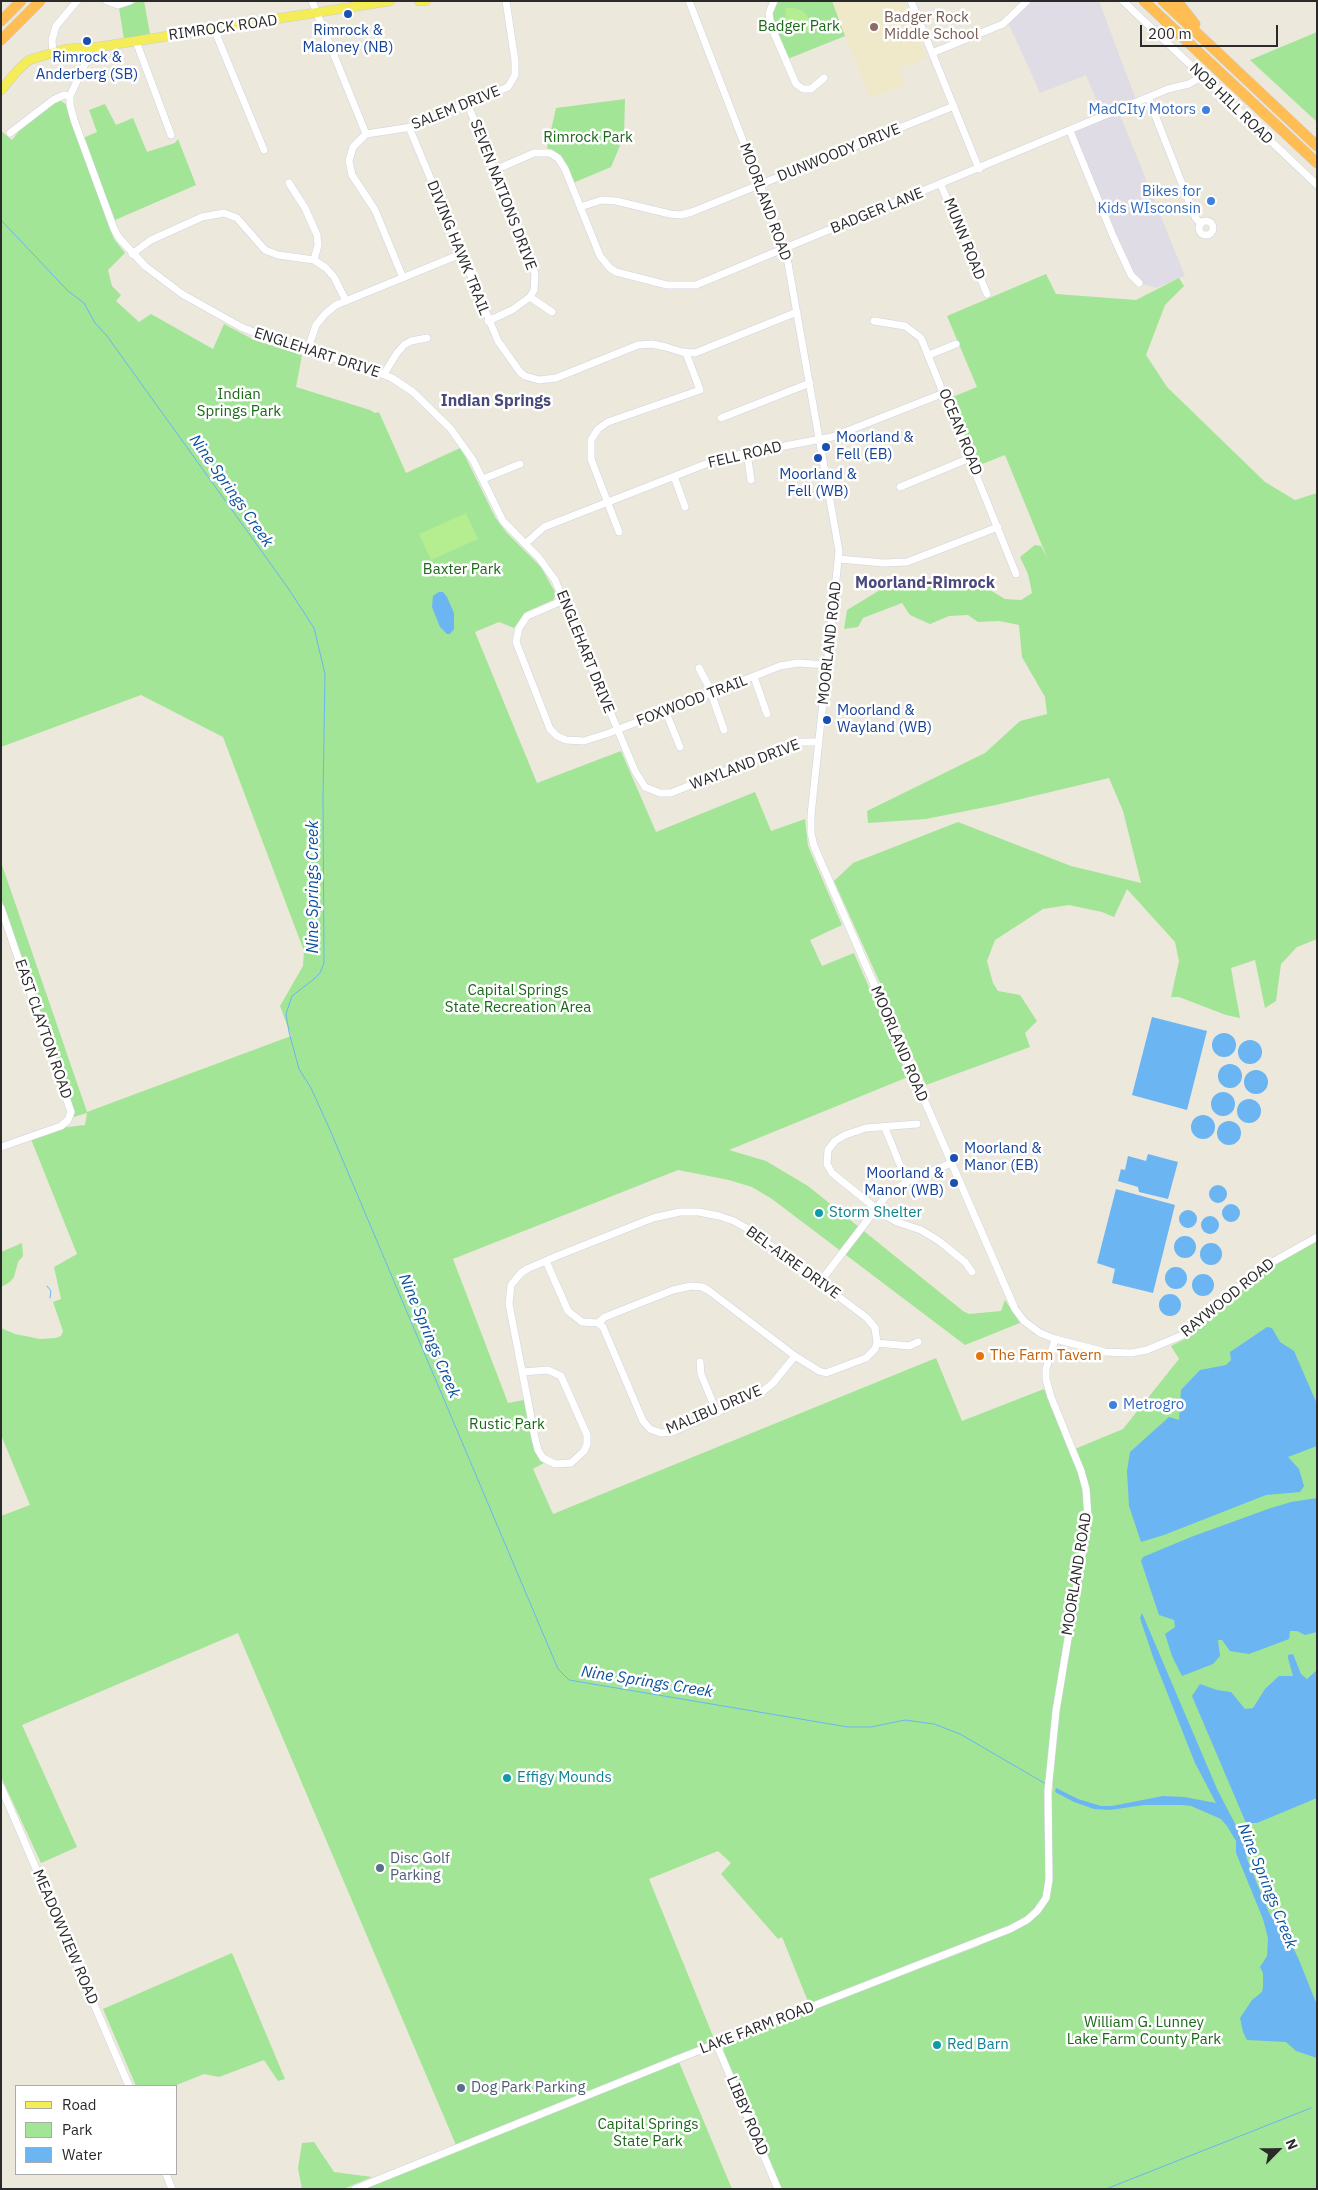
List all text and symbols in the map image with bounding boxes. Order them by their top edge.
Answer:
marker: Rimrock & Maloney (NB) [342,8,354,20]
place label: Badger Rock Middle School [884,9,979,44]
street label: RIMROCK ROAD [167,11,279,45]
scale bar [1143,15,1280,47]
park label: Badger Park [758,18,840,36]
marker: Badger Rock Middle School [868,21,880,33]
place label: Rimrock & Maloney (NB) [303,22,393,57]
text: 200 m [1148,24,1192,43]
marker: Rimrock & Anderberg (SB) [81,35,93,47]
place label: Rimrock & Anderberg (SB) [36,49,138,84]
street label: NOB HILL ROAD [1185,60,1277,148]
street label: SALEM DRIVE [409,82,503,134]
place label: MadCIty Motors [1089,101,1196,119]
marker: MadCIty Motors [1200,104,1212,116]
street label: SEVEN NATIONS DRIVE [466,117,540,273]
street label: DUNWOODY DRIVE [775,120,903,186]
park label: Rimrock Park [543,129,633,147]
street label: MOORLAND ROAD [735,141,795,263]
street label: DIVING HAWK TRAIL [423,178,493,318]
place label: Bikes for Kids WIsconsin [1098,183,1201,218]
street label: BADGER LANE [828,184,926,238]
street label: MUNN ROAD [939,195,989,283]
marker: Bikes for Kids WIsconsin [1205,195,1217,207]
street label: ENGLEHART DRIVE [252,324,382,382]
park label: Indian Springs Park [197,386,281,421]
street label: OCEAN ROAD [934,386,986,478]
district label: Indian Springs [441,391,551,411]
place label: Moorland & Fell (EB) [836,429,914,464]
water label: Nine Springs Creek [185,431,277,551]
street label: FELL ROAD [706,438,784,472]
marker: Moorland & Fell (EB) [820,441,832,453]
marker: Moorland & Fell (WB) [812,452,824,464]
place label: Moorland & Fell (WB) [779,466,857,501]
park label: Baxter Park [423,561,501,579]
district label: Moorland-Rimrock [855,573,995,593]
street label: MOORLAND ROAD [815,580,845,706]
street label: ENGLEHART DRIVE [552,588,618,716]
street label: FOXWOOD TRAIL [634,672,750,730]
place label: Moorland & Wayland (WB) [837,702,932,737]
marker: Moorland & Wayland (WB) [821,714,833,726]
street label: WAYLAND DRIVE [688,736,802,794]
water label: Nine Springs Creek [303,820,323,954]
street label: EAST CLAYTON ROAD [11,957,75,1101]
park label: Capital Springs State Recreation Area [445,982,591,1017]
street label: MOORLAND ROAD [866,983,932,1105]
place label: Moorland & Manor (EB) [964,1140,1042,1175]
marker: Moorland & Manor (EB) [948,1152,960,1164]
place label: Moorland & Manor (WB) [864,1165,944,1200]
marker: Moorland & Manor (WB) [948,1177,960,1189]
place label: Storm Shelter [829,1204,922,1222]
marker: Storm Shelter [813,1207,825,1219]
street label: BEL-AIRE DRIVE [742,1223,844,1303]
street label: RAYWOOD ROAD [1178,1255,1278,1341]
water label: Nine Springs Creek [394,1271,464,1401]
place label: The Farm Tavern [990,1347,1102,1365]
marker: The Farm Tavern [974,1350,986,1362]
street label: MALIBU DRIVE [663,1382,765,1438]
place label: Metrogro [1123,1396,1184,1414]
marker: Metrogro [1107,1399,1119,1411]
park label: Rustic Park [469,1416,545,1434]
street label: MOORLAND ROAD [1058,1511,1096,1637]
water label: Nine Springs Creek [580,1662,714,1702]
place label: Effigy Mounds [517,1769,612,1787]
marker: Effigy Mounds [501,1772,513,1784]
water label: Nine Springs Creek [1233,1821,1301,1951]
place label: Disc Golf Parking [390,1850,450,1885]
marker: Disc Golf Parking [374,1862,386,1874]
street label: MEADOWVIEW ROAD [28,1867,102,2007]
street label: LAKE FARM ROAD [697,1998,817,2058]
park label: William G. Lunney Lake Farm County Park [1067,2014,1221,2049]
place label: Red Barn [947,2036,1009,2054]
marker: Red Barn [931,2039,943,2051]
street label: LIBBY ROAD [722,2074,772,2158]
place label: Dog Park Parking [471,2079,585,2097]
marker: Dog Park Parking [455,2082,467,2094]
legend [15,2085,178,2175]
text: Road [62,2095,97,2114]
park label: Capital Springs State Park [597,2116,699,2151]
text: Park [62,2120,92,2139]
north arrow [1253,2125,1303,2175]
text: N [1282,2136,1302,2152]
text: Water [62,2145,102,2164]

